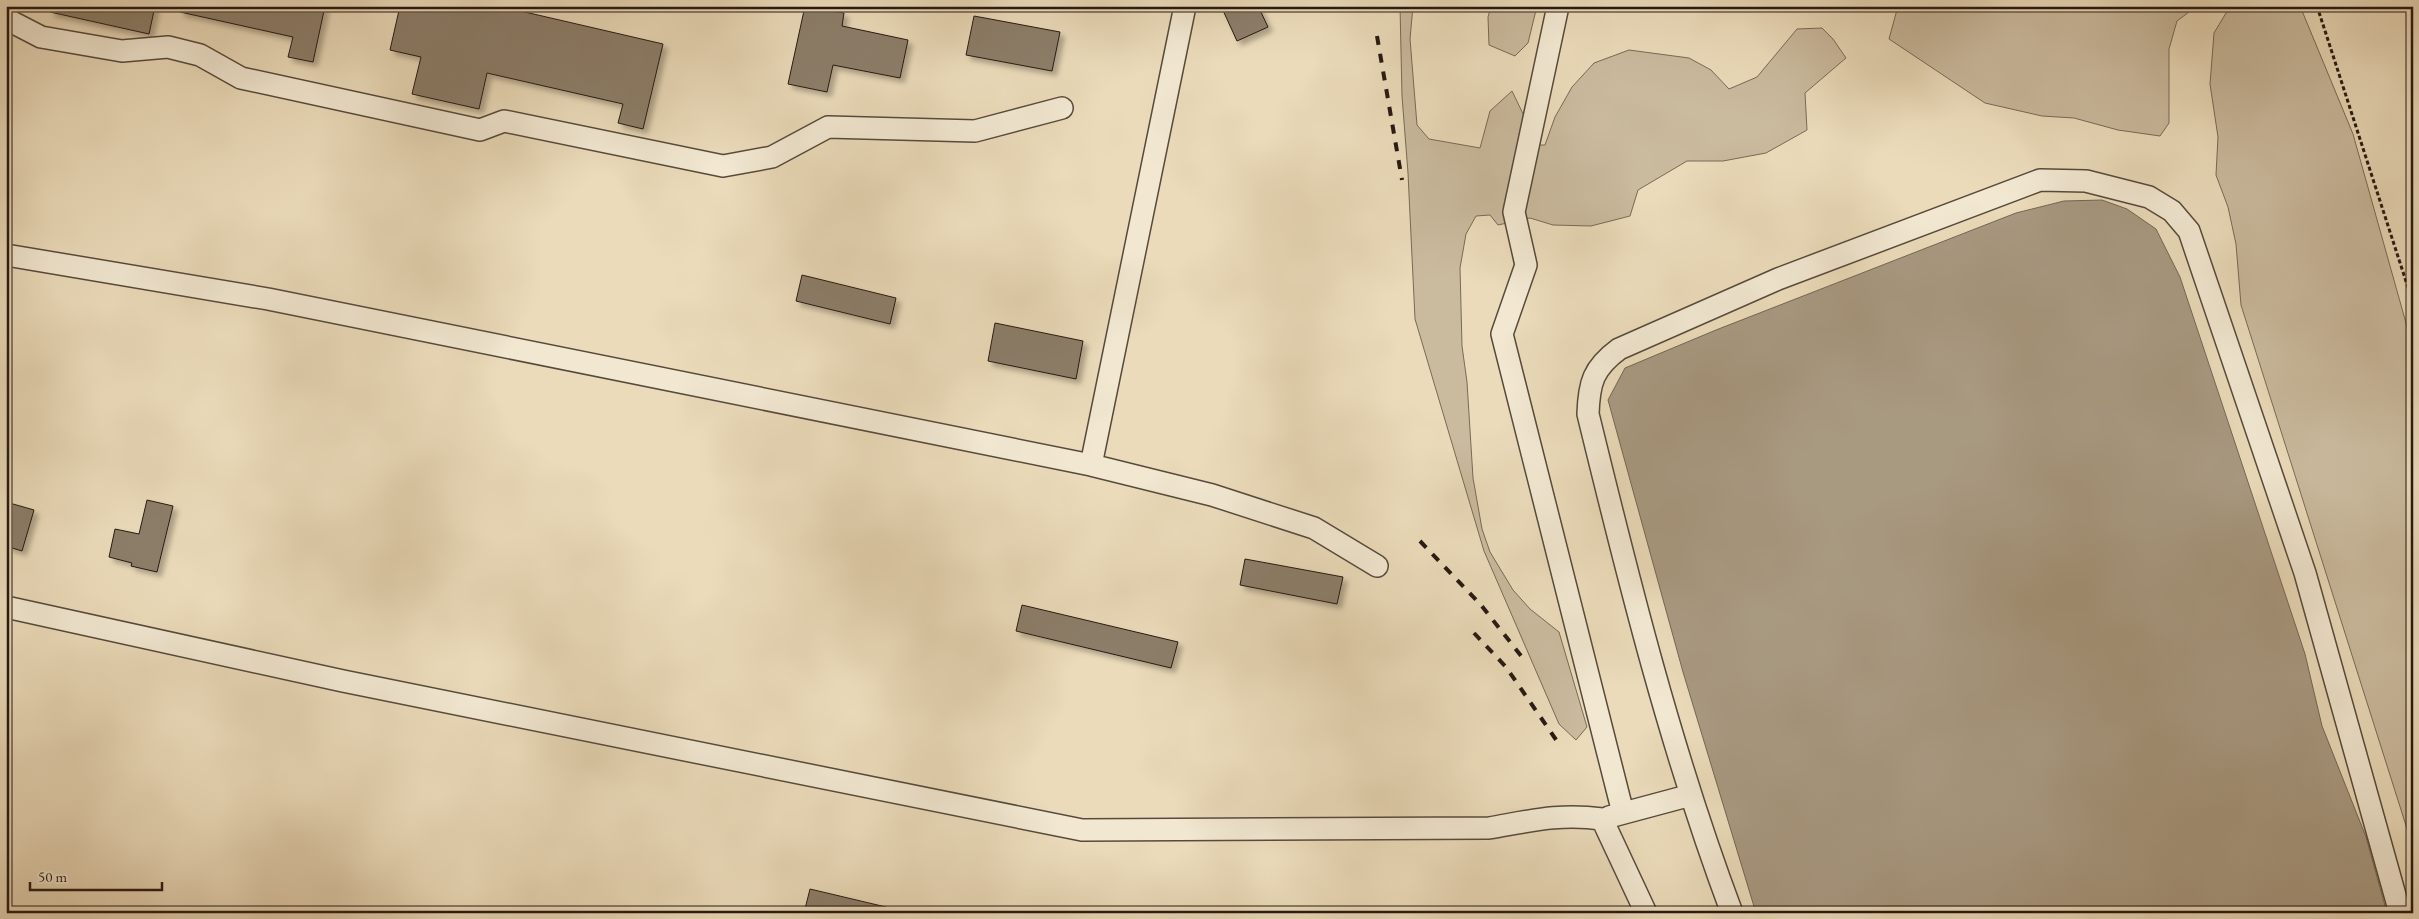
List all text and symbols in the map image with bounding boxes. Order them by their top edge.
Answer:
scale bar [30,859,162,891]
text: 50 m [38,867,67,886]

